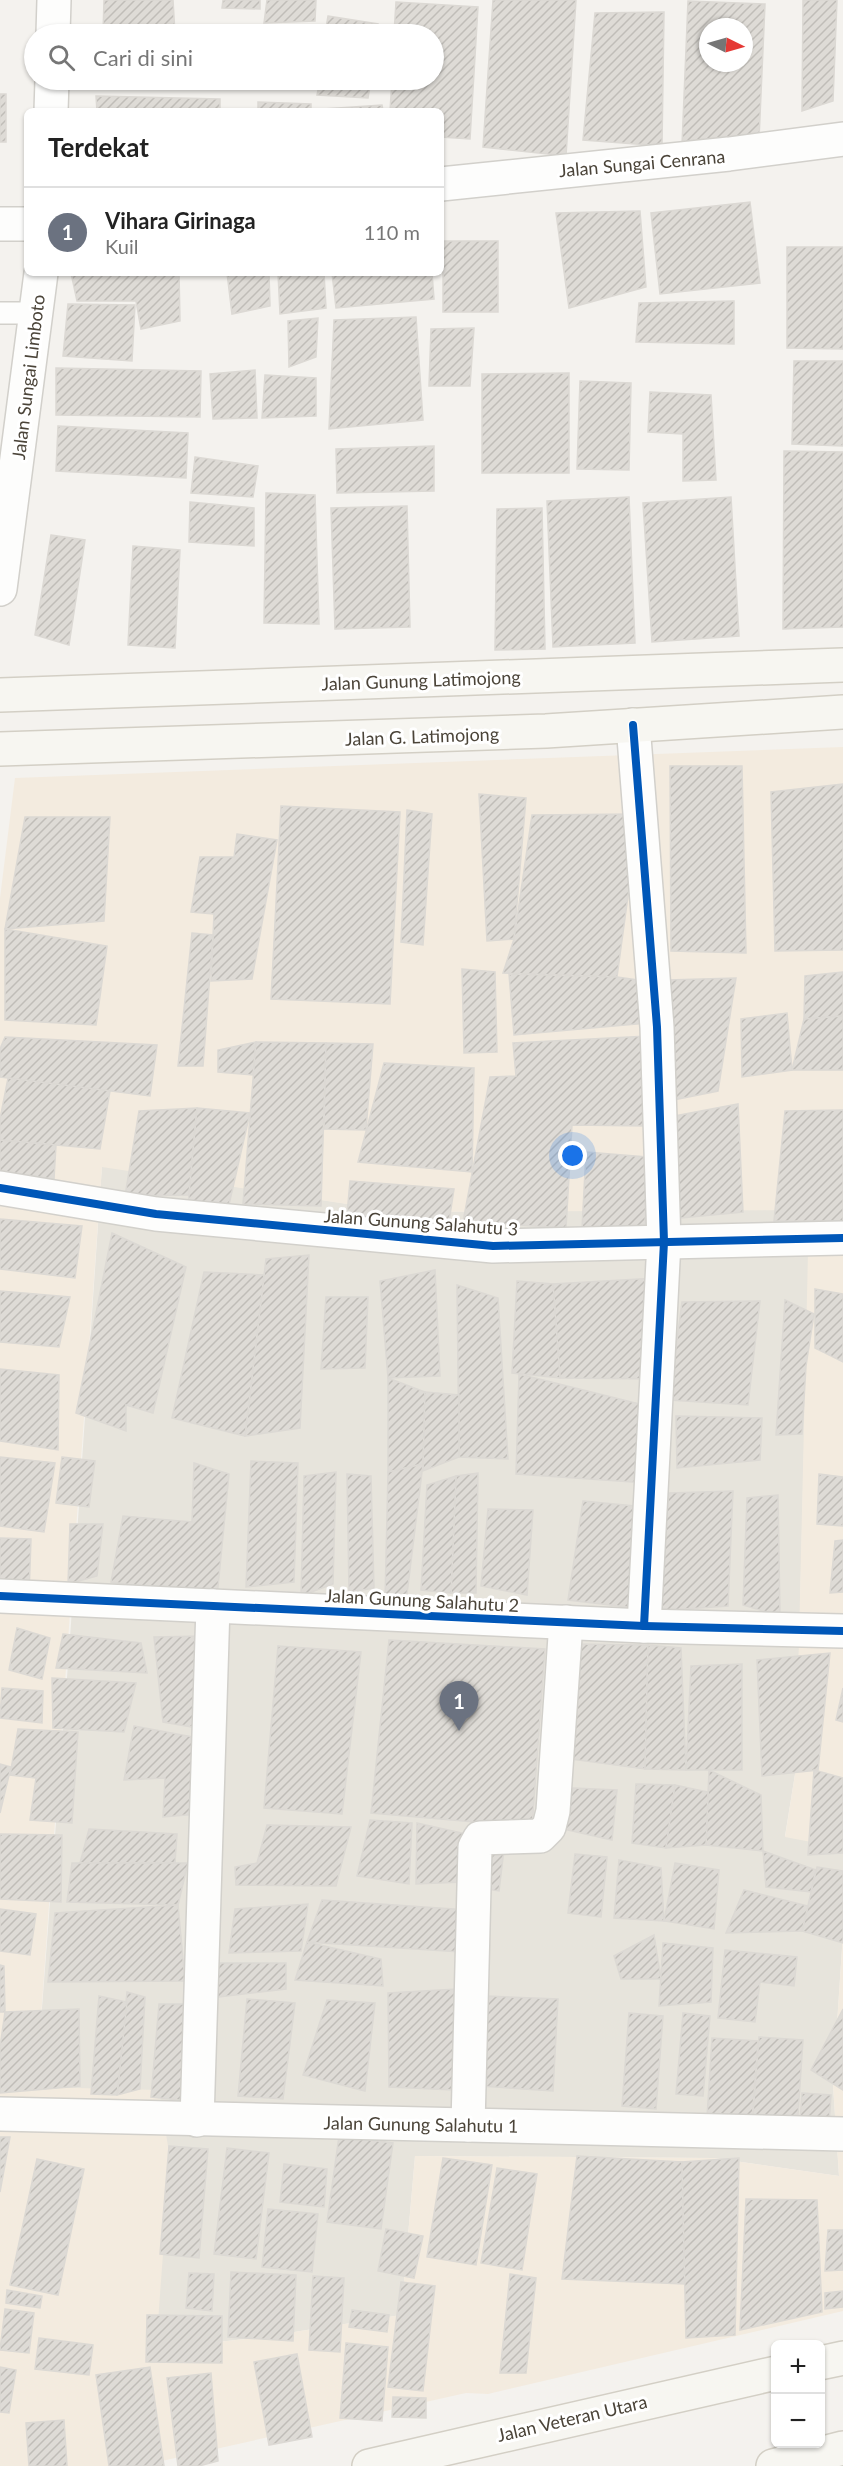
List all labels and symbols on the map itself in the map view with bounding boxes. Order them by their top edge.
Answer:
north arrow [699,18,753,72]
street label: Jalan Sungai Cenrana [558,145,726,181]
street label: Jalan Sungai Limboto [7,293,49,461]
street label: Jalan Gunung Latimojong [321,666,521,694]
street label: Jalan G. Latimojong [345,722,499,750]
your location [558,1141,587,1170]
street label: Jalan Gunung Salahutu 3 [323,1204,519,1240]
street label: Jalan Gunung Salahutu 2 [324,1584,520,1616]
pin: 1 [440,1682,478,1731]
street label: Jalan Gunung Salahutu 1 [324,2111,518,2137]
street label: Jalan Veteran Utara [495,2390,649,2446]

